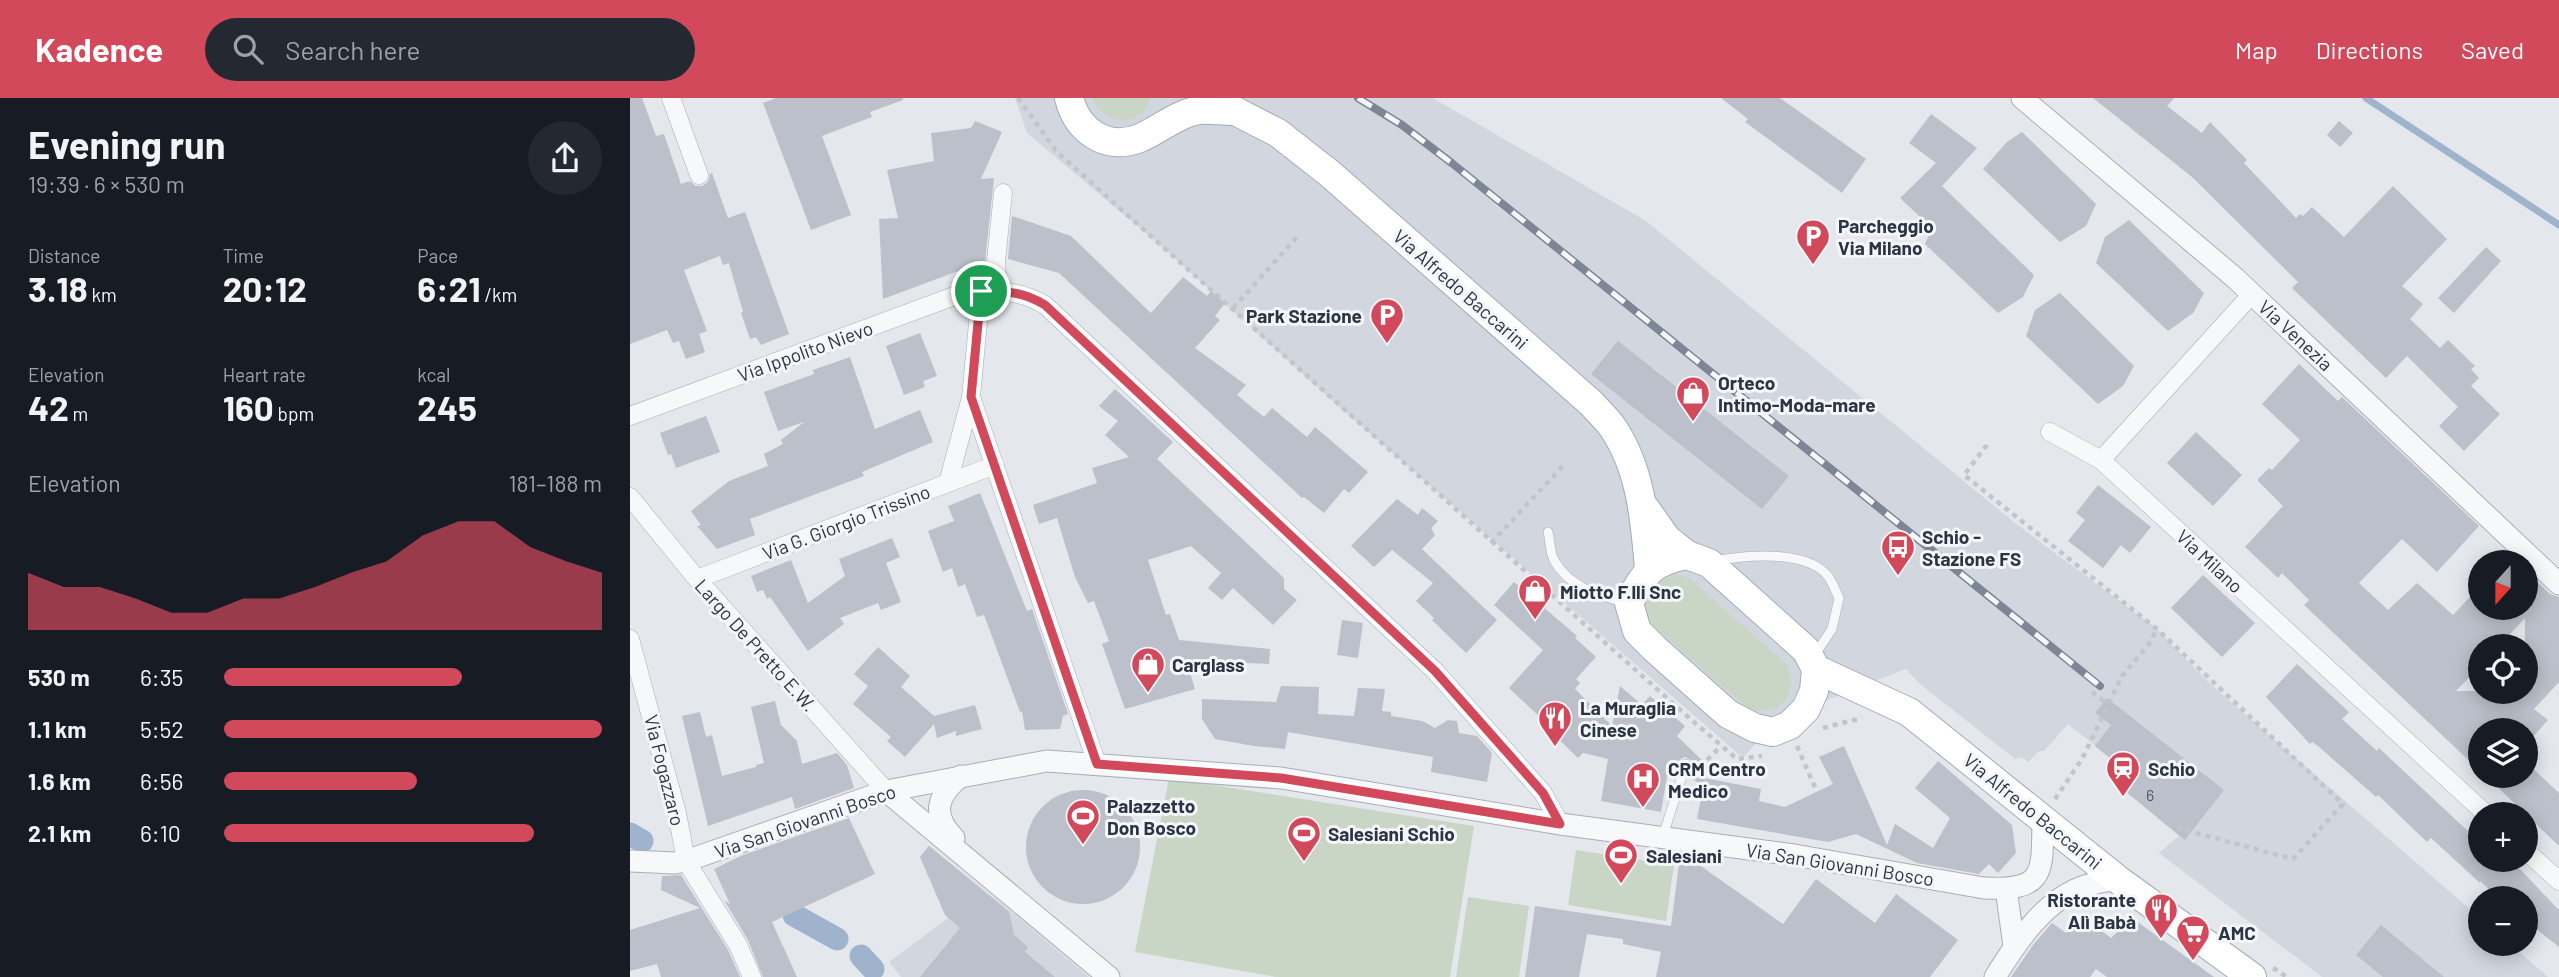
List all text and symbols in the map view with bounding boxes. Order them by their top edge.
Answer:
search box [205,18,695,81]
text: Kadence [35,29,163,69]
icon: search [229,30,267,68]
text: Search here [285,34,420,65]
text: Map [2235,35,2278,64]
text: Directions [2316,35,2423,64]
text: Saved [2461,35,2524,64]
text: Evening run [28,121,226,167]
button: share [528,121,602,195]
text: 19:39 · 6 × 530 m [28,170,185,198]
place label: Parcheggio Via Milano [1838,214,1934,259]
parking icon: Parcheggio Via Milano [1794,217,1832,266]
street label: Via Alfredo Baccarini [1389,224,1533,354]
text: Distance [28,244,100,267]
text: Time [223,244,264,267]
text: Pace [417,244,458,267]
pin [951,261,1011,321]
text: 3.18 [28,267,88,309]
text: 20:12 [223,267,307,309]
text: 6:21 [417,267,481,309]
icon: arrive [962,272,1000,310]
text: km [88,283,117,306]
text: /km [481,283,517,306]
street label: Via Venezia [2254,295,2338,375]
parking icon: Park Stazione [1368,296,1406,345]
place label: Park Stazione [1246,304,1362,327]
street label: Via Ippolito Nievo [734,316,876,386]
text: Elevation [28,363,105,386]
text: Heart rate [223,363,306,386]
text: kcal [417,363,450,386]
place label: Orteco Intimo-Moda-mare [1718,371,1876,416]
shop icon: Orteco Intimo-Moda-mare [1674,374,1712,423]
text: 42 [28,386,69,428]
text: 160 [223,386,274,428]
text: 245 [417,386,477,428]
text: m [69,402,88,425]
text: bpm [274,402,314,425]
text: Elevation [28,469,121,497]
text: 181–188 m [509,469,602,497]
street label: Via G. Giorgio Trissino [759,479,933,565]
street label: Via Milano [2172,524,2248,598]
place label: Schio - Stazione FS [1922,525,2021,570]
bus stop icon: Schio - Stazione FS [1879,528,1917,577]
north arrow [2468,550,2538,620]
map controls [2468,550,2538,956]
shop icon: Miotto F.lli Snc [1516,572,1554,621]
street label: Largo De Pretto E.W. [690,574,822,716]
place label: Miotto F.lli Snc [1560,580,1681,603]
button: locate [2468,634,2538,704]
shop icon: Carglass [1129,645,1167,694]
place label: Carglass [1172,653,1245,676]
text: 530 m [28,663,90,691]
text: 6:35 [140,663,183,691]
place label: La Muraglia Cinese [1580,696,1676,741]
restaurant icon: La Muraglia Cinese [1536,699,1574,748]
street label: Via Fogazzaro [640,712,690,828]
text: 1.1 km [28,715,87,743]
text: 5:52 [140,715,184,743]
button: layers [2468,718,2538,788]
street label: Via Alfredo Baccarini [1959,748,2107,874]
station icon: Schio [2104,749,2142,798]
place label: CRM Centro Medico [1668,757,1766,802]
place label: Schio [2148,757,2195,780]
hospital icon: CRM Centro Medico [1624,760,1662,809]
text: 1.6 km [28,767,91,795]
text: 6:56 [140,767,183,795]
street label: Via San Giovanni Bosco [711,779,899,863]
house number: 6 [2146,785,2154,804]
place label: Palazzetto Don Bosco [1107,794,1196,839]
sports icon: Palazzetto Don Bosco [1064,797,1102,846]
button: + [2468,802,2538,872]
sports icon: Salesiani Schio [1285,814,1323,863]
text: 2.1 km [28,819,91,847]
text: 6:10 [140,819,181,847]
place label: Salesiani Schio [1328,822,1455,845]
sports icon: Salesiani [1602,836,1640,885]
street label: Via San Giovanni Bosco [1744,838,1936,890]
place label: Salesiani [1646,844,1722,867]
button: − [2468,886,2538,956]
place label: Ristorante Alì Babà [2047,888,2136,933]
restaurant icon: Ristorante Alì Babà [2142,891,2180,940]
supermarket icon: AMC [2174,913,2212,962]
place label: AMC [2218,921,2256,944]

